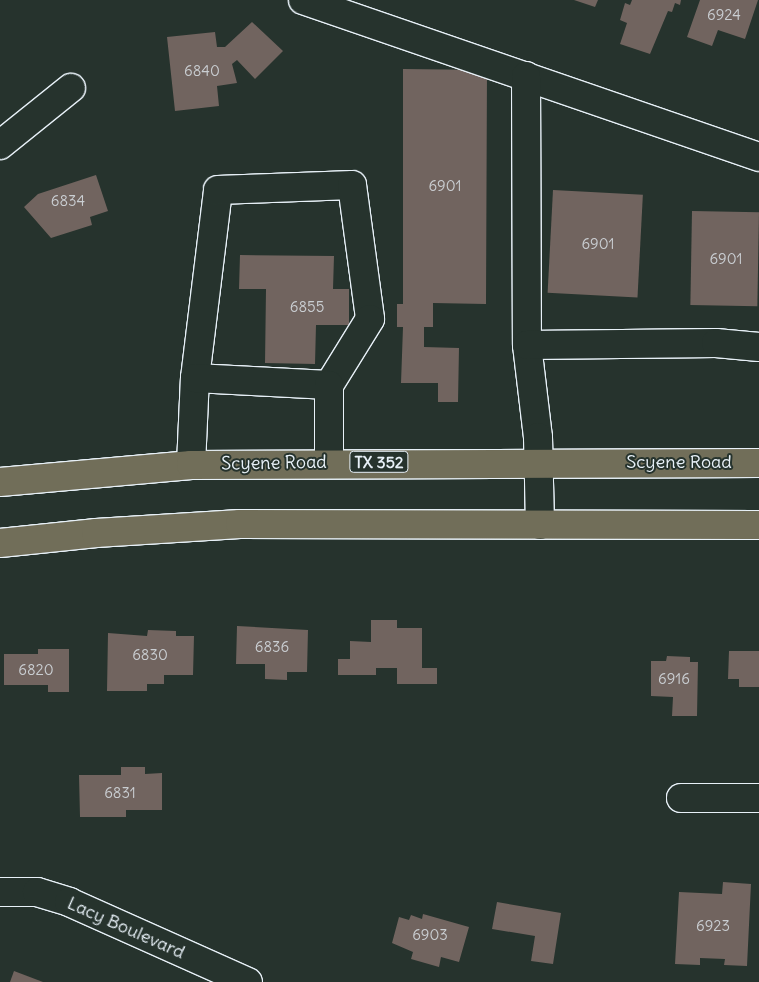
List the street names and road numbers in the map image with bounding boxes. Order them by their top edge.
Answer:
road number: TX 352 [349,448,409,476]
street label: Scyene Road [221,451,327,475]
street label: Scyene Road [626,451,732,473]
street label: Lacy Boulevard [64,892,188,964]

